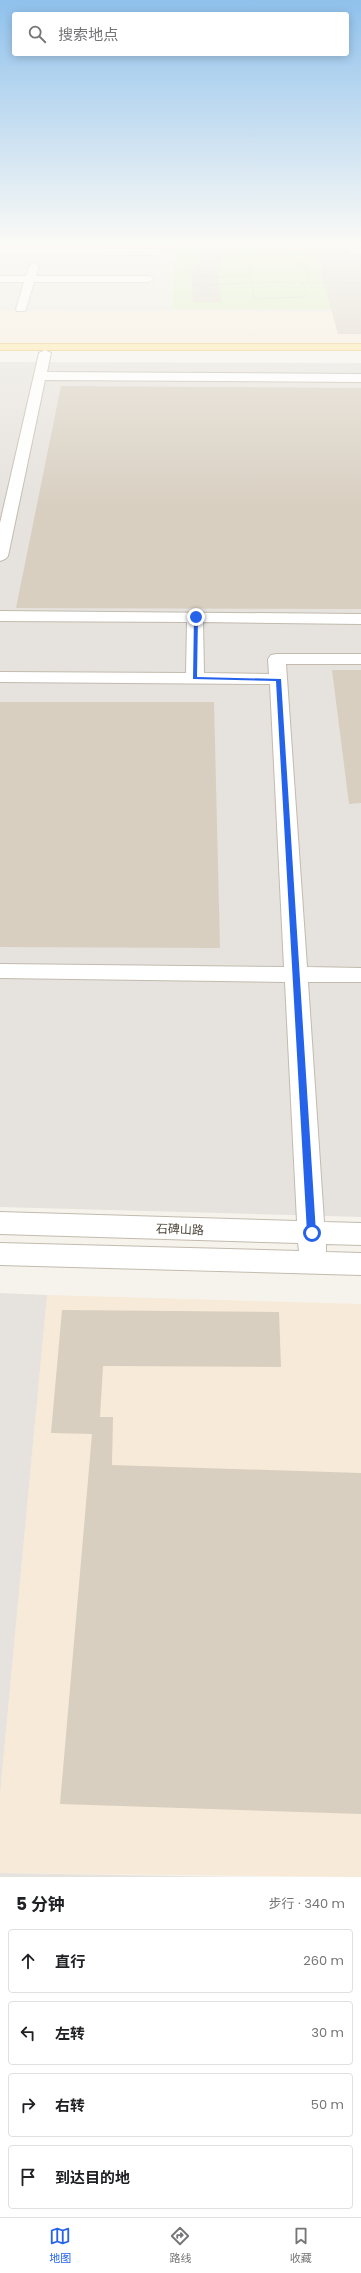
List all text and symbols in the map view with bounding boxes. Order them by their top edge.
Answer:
search box [12,12,349,56]
icon: search [26,23,48,45]
text: 搜索地点 [58,24,118,45]
route end [187,608,205,626]
street label: 石碑山路 [156,1220,204,1238]
route start [303,1224,321,1242]
text: 5 分钟 [16,1892,65,1916]
text: 步行 · 340 m [268,1894,345,1913]
icon: ahead [17,1950,39,1972]
text: 直行 [55,1951,85,1972]
text: 260 m [303,1951,344,1970]
icon: left [17,2022,39,2044]
text: 左转 [55,2023,85,2044]
text: 30 m [311,2023,344,2042]
icon: right [17,2094,39,2116]
text: 右转 [55,2095,85,2116]
text: 50 m [311,2095,344,2114]
icon: arrive [17,2166,39,2188]
text: 到达目的地 [55,2167,130,2188]
tab: 地图 [49,2225,71,2267]
tab: 路线 [169,2225,191,2267]
tab: 收藏 [290,2225,312,2267]

